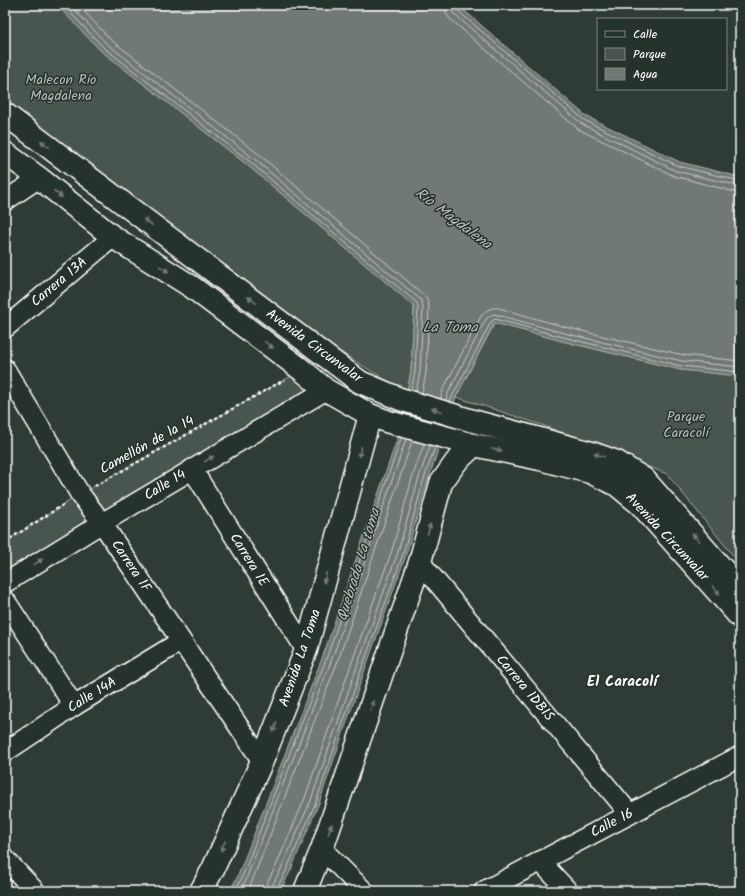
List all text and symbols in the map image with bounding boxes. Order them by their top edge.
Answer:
legend [597,18,727,90]
text: Calle [633,25,658,44]
text: Parque [633,45,667,64]
text: Agua [633,65,658,84]
park label: Malecon Río Magdalena [26,69,96,107]
one-way arrow [39,139,50,148]
water label: Río Magdalena [409,182,497,257]
one-way arrow [53,189,64,198]
one-way arrow [143,218,154,226]
street label: Carrera 13A [26,252,92,312]
one-way arrow [159,265,169,273]
one-way arrow [247,296,258,305]
street label: Avenida Circunvalar [261,303,368,389]
water label: La Toma [422,316,478,340]
one-way arrow [264,341,275,349]
park label: Parque Caracolí [663,406,711,444]
one-way arrow [430,407,442,413]
street label: Camellón de la 14 [96,410,199,480]
one-way arrow [357,447,363,459]
one-way arrow [491,447,503,453]
one-way arrow [593,452,605,458]
one-way arrow [203,455,215,462]
street label: Calle 14 [140,464,191,506]
street label: Avenida Circunvalar [620,488,715,587]
water label: Quebrada La toma [330,505,388,624]
one-way arrow [426,523,432,535]
street label: Carrera 1E [224,529,275,592]
one-way arrow [692,534,701,543]
street label: Carrera 1F [105,535,158,598]
one-way arrow [32,559,44,566]
one-way arrow [322,572,328,584]
one-way arrow [711,584,720,595]
street label: Avenida La Toma [273,606,327,710]
street label: Carrera 1DBIS [490,650,560,727]
district label: El Caracolí [587,670,660,694]
street label: Calle 14A [63,671,121,719]
one-way arrow [369,699,375,711]
one-way arrow [272,722,278,734]
street label: Calle 16 [587,803,637,843]
one-way arrow [327,822,333,834]
one-way arrow [220,841,226,852]

